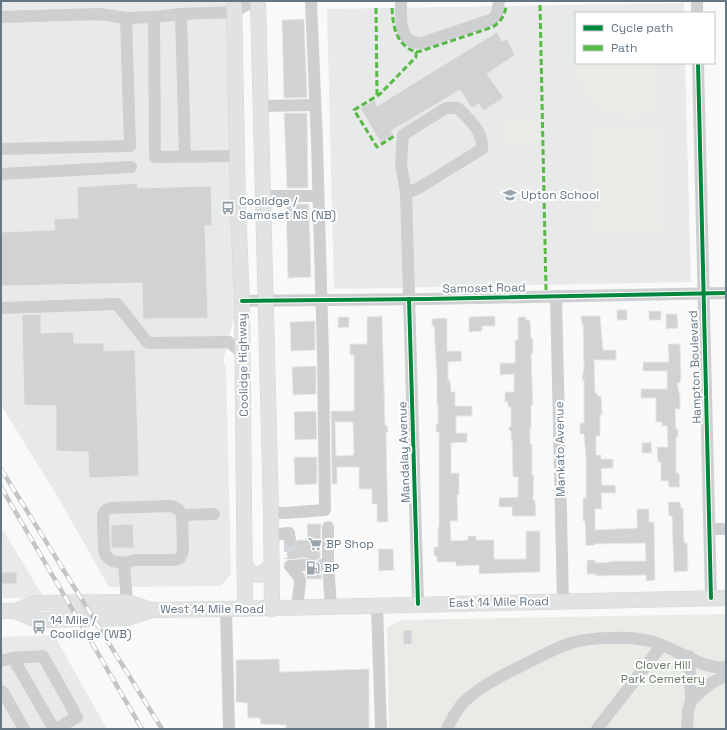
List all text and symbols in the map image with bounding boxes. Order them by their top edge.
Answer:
legend [575,12,715,64]
text: Cycle path [611,20,673,36]
text: Path [611,40,637,56]
school or university icon: Upton School [502,187,518,203]
place label: Upton School [521,187,599,203]
place label: Coolidge / Samoset NS (NB) [239,193,336,223]
bus stop icon: Coolidge / Samoset NS (NB) [220,200,236,216]
street label: Samoset Road [442,279,526,297]
street label: Hampton Boulevard [685,310,705,424]
street label: Coolidge Highway [234,313,252,417]
street label: Mandalay Avenue [394,401,414,503]
street label: Mankato Avenue [551,401,569,497]
supermarket icon: BP Shop [307,536,323,552]
place label: BP Shop [326,536,374,552]
fuel station icon: BP [305,560,321,576]
place label: BP [324,560,339,576]
street label: East 14 Mile Road [449,593,549,611]
street label: West 14 Mile Road [160,601,264,617]
place label: 14 Mile / Coolidge (WB) [50,612,131,642]
bus stop icon: 14 Mile / Coolidge (WB) [31,619,47,635]
park label: Clover Hill Park Cemetery [621,657,705,687]

